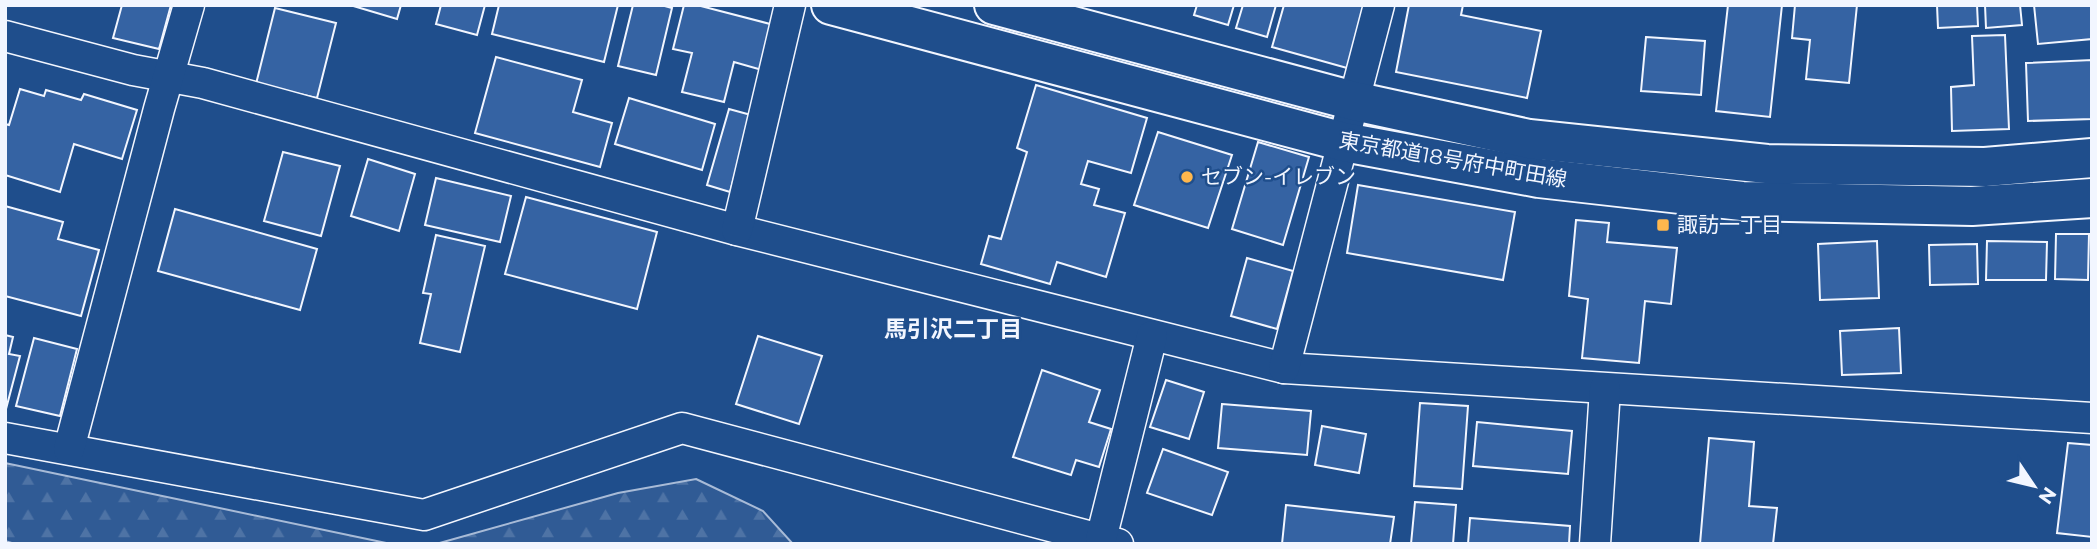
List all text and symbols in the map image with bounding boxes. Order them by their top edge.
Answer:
street label: 東京都道18号府中町田線 [1337,127,1569,192]
place label: セブン-イレブン [1201,164,1356,189]
marker: セブン-イレブン [1179,169,1195,185]
place label: 諏訪一丁目 [1677,212,1782,237]
marker: 諏訪一丁目 [1655,217,1671,233]
district label: 馬引沢二丁目 [884,315,1022,343]
north arrow [1999,451,2069,521]
text: N [2034,483,2061,508]

